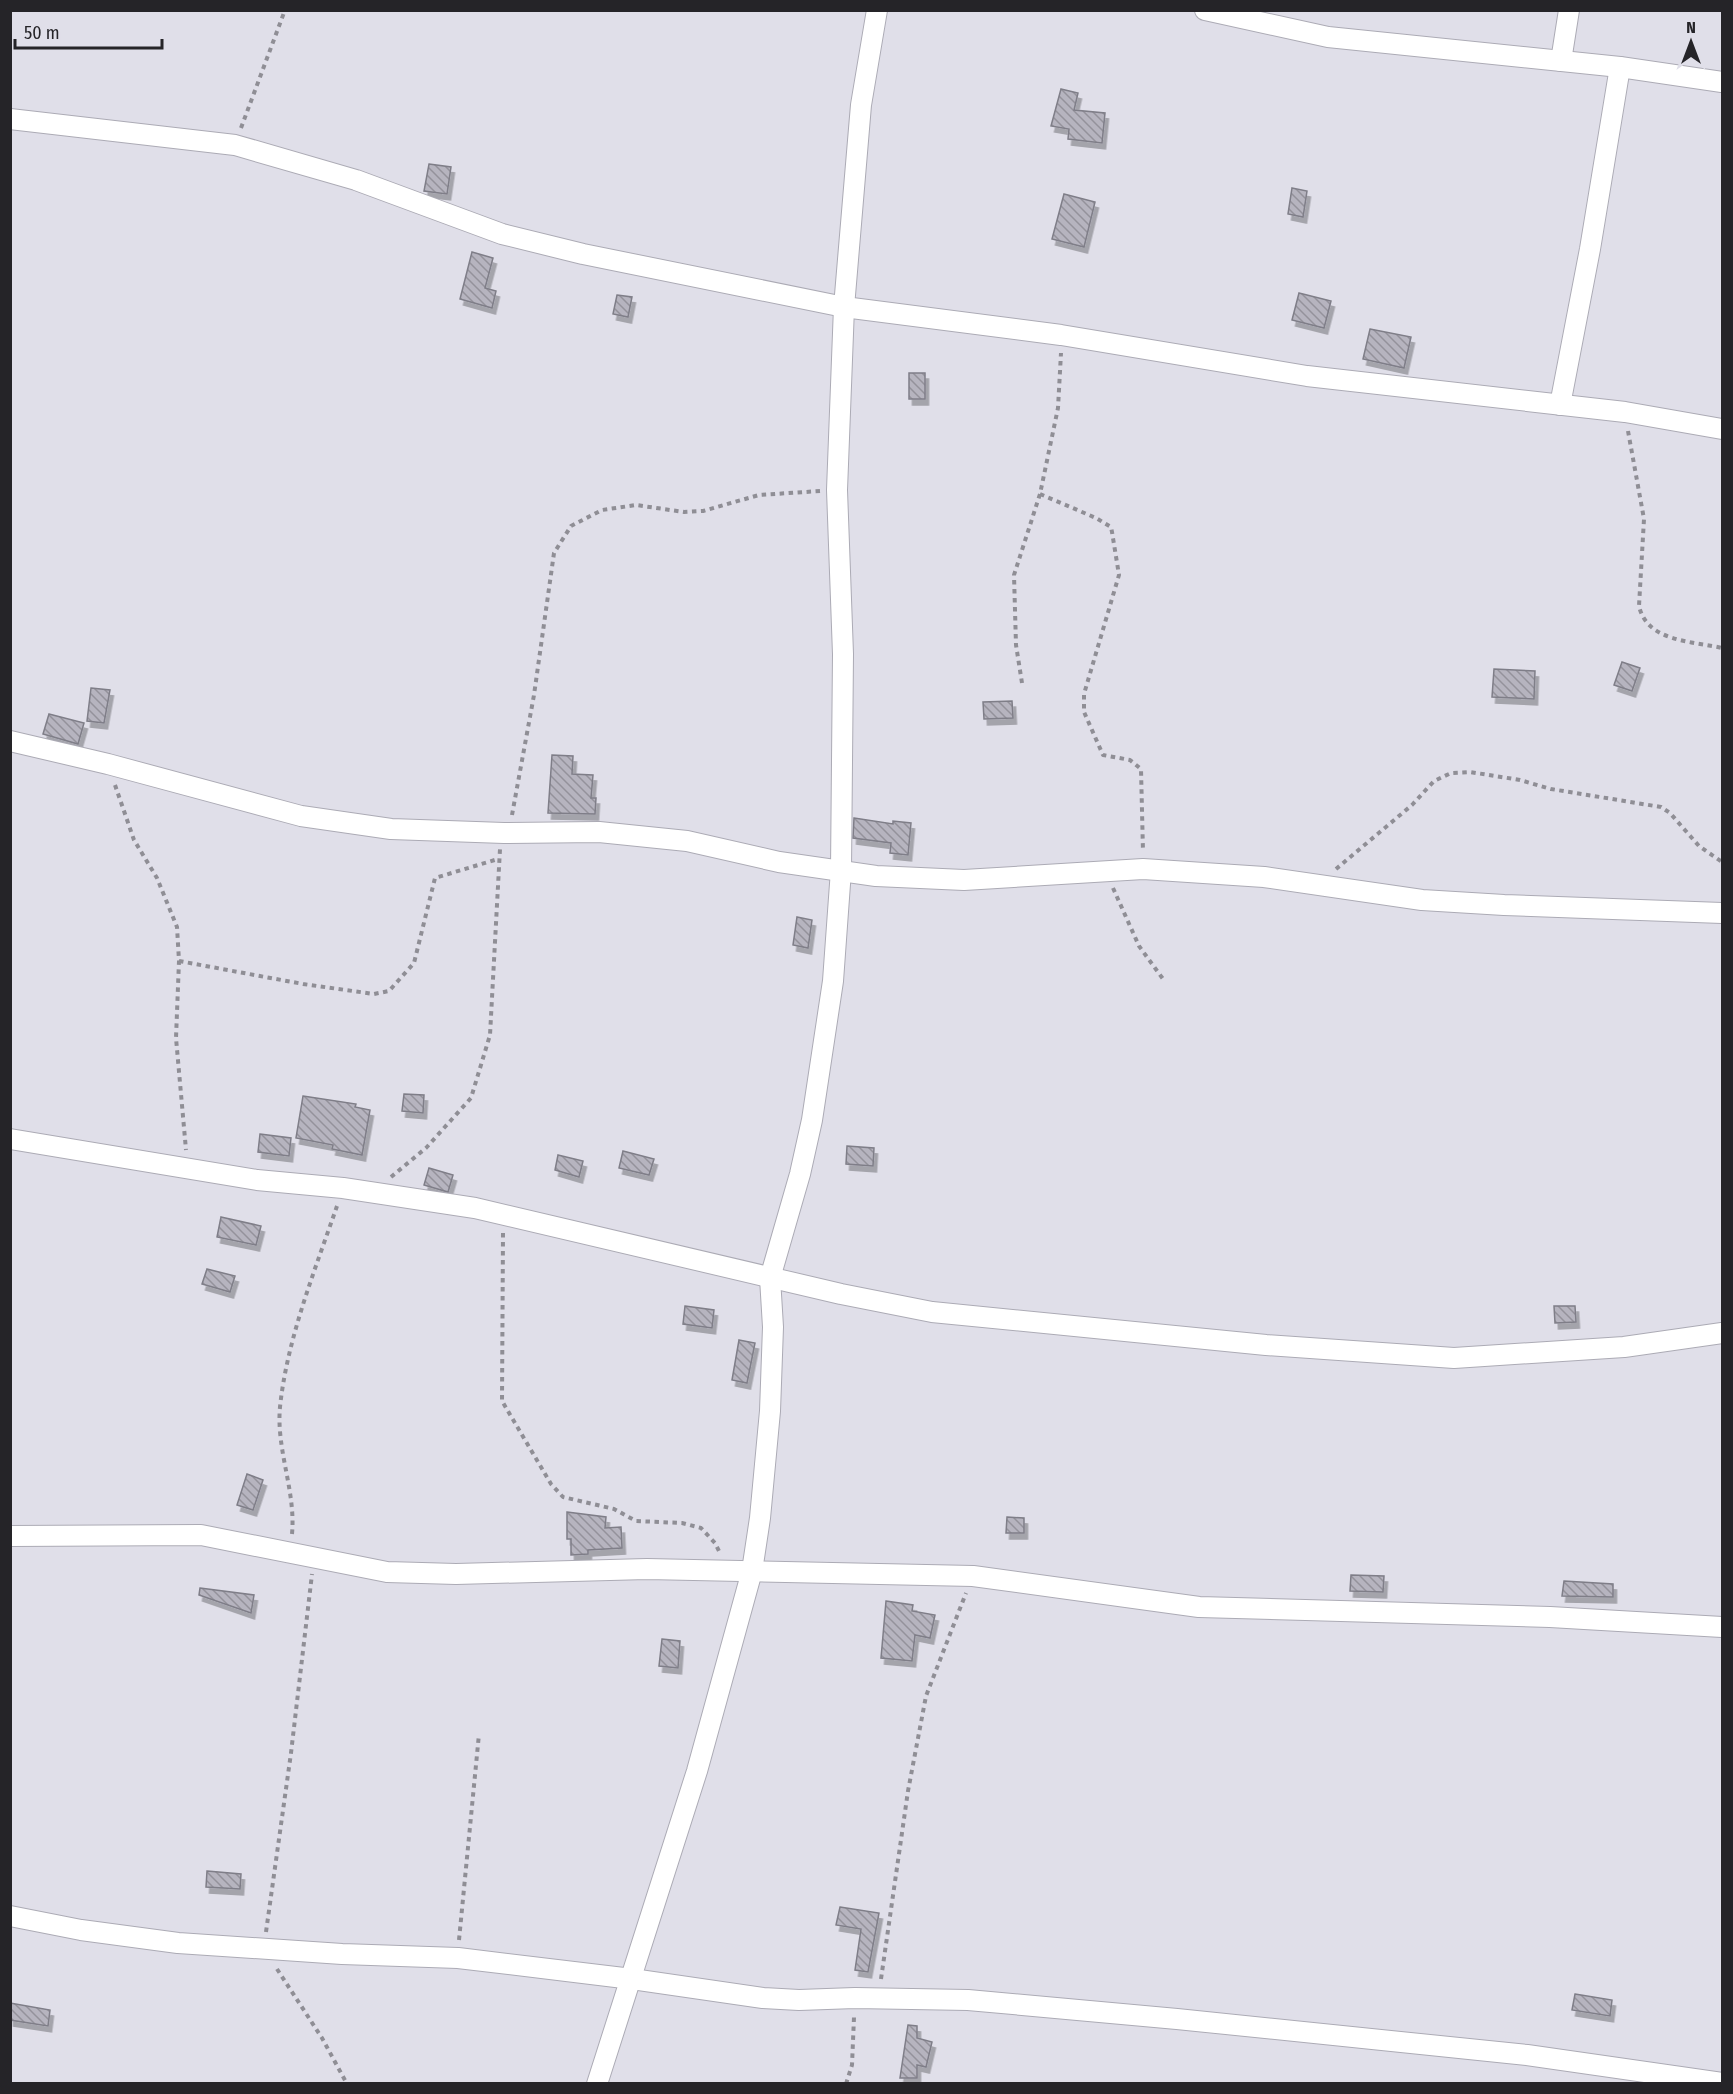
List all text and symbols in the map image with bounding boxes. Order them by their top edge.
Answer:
scale bar [15,12,162,50]
north arrow [1661,12,1721,72]
text: N [1686,18,1696,37]
text: 50 m [24,22,60,44]

